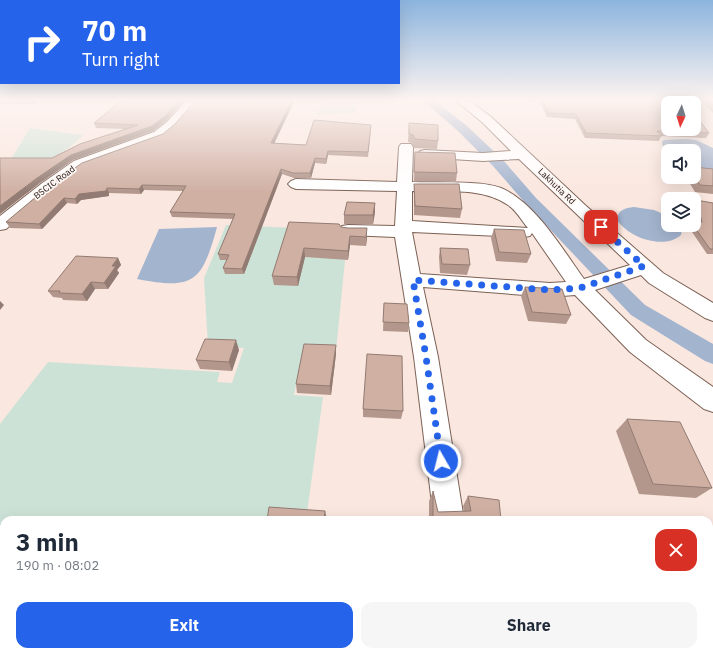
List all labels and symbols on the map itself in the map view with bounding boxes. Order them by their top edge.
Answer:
north arrow [661,96,701,136]
street label: BSCIC Road [31,163,77,201]
street label: Lakhutia Rd [536,166,578,206]
pin [584,210,618,244]
position arrow [420,440,462,482]

